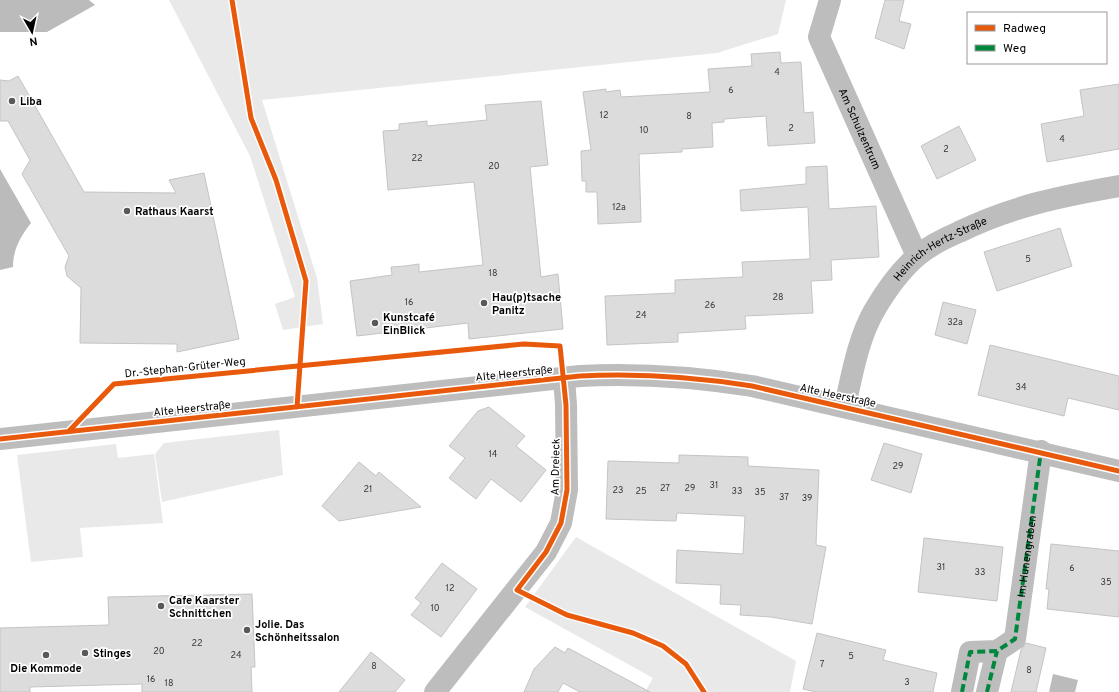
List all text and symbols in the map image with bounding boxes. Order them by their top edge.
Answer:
north arrow [12,12,52,52]
legend [967,12,1107,64]
text: Radweg [1003,21,1046,37]
text: N [28,33,38,48]
text: Weg [1003,41,1026,57]
house number: 4 [774,67,780,78]
house number: 6 [728,85,734,96]
street label: Am Schulzentrum [835,86,883,172]
place label: Liba [20,95,42,109]
marker: Liba [7,96,17,106]
house number: 12 [600,110,608,121]
house number: 8 [686,111,692,122]
house number: 2 [788,123,794,134]
house number: 10 [639,125,649,136]
house number: 4 [1059,134,1065,145]
house number: 2 [943,144,949,155]
house number: 22 [411,153,423,164]
house number: 20 [488,161,500,172]
house number: 12a [612,202,626,213]
place label: Rathaus Kaarst [135,205,214,219]
marker: Rathaus Kaarst [122,206,132,216]
street label: Heinrich-Hertz-Straße [891,214,989,284]
house number: 5 [1025,254,1031,265]
house number: 18 [489,268,497,279]
place label: Hau(p)tsache Panitz [492,291,561,318]
house number: 28 [772,292,784,303]
house number: 16 [405,297,413,308]
marker: Hau(p)tsache Panitz [479,298,489,308]
house number: 26 [705,300,715,311]
house number: 24 [635,310,647,321]
place label: Kunstcafé EinBlick [383,311,435,338]
house number: 32a [947,317,963,328]
marker: Kunstcafé EinBlick [370,318,380,328]
street label: Dr.-Stephan-Grüter-Weg [124,355,246,381]
street label: Alte Heerstraße [475,363,553,385]
street label: Alte Heerstraße [798,381,877,411]
house number: 34 [1015,382,1027,393]
street label: Alte Heerstraße [153,398,231,420]
street label: Am Dreieck [549,438,563,496]
house number: 14 [489,449,498,460]
house number: 29 [893,461,903,472]
house number: 31 [710,480,718,491]
house number: 27 [660,483,670,494]
house number: 29 [685,483,695,494]
house number: 21 [364,484,372,495]
house number: 23 [613,485,623,496]
house number: 25 [635,486,647,497]
house number: 33 [732,486,742,497]
house number: 35 [754,487,766,498]
house number: 37 [779,492,789,503]
house number: 39 [802,493,812,504]
street label: Im Hunengraben [1015,515,1040,598]
house number: 31 [937,562,945,573]
house number: 6 [1069,563,1075,574]
house number: 33 [975,567,985,578]
house number: 35 [1100,577,1112,588]
house number: 12 [446,583,454,594]
place label: Cafe Kaarster Schnittchen [169,594,240,621]
marker: Cafe Kaarster Schnittchen [156,601,166,611]
house number: 10 [430,603,440,614]
place label: Jolie. Das Schönheitssalon [255,618,340,645]
marker: Jolie. Das Schönheitssalon [242,625,252,635]
house number: 22 [191,638,203,649]
house number: 20 [153,646,165,657]
place label: Stinges [93,647,131,661]
marker: Stinges [80,648,90,658]
marker: Die Kommode [41,650,51,660]
house number: 24 [230,650,242,661]
house number: 5 [848,651,854,662]
house number: 7 [820,659,825,670]
house number: 8 [371,661,377,672]
place label: Die Kommode [10,662,82,676]
house number: 8 [1026,665,1032,676]
house number: 16 [147,674,155,685]
house number: 3 [904,677,910,688]
house number: 18 [165,678,173,689]

